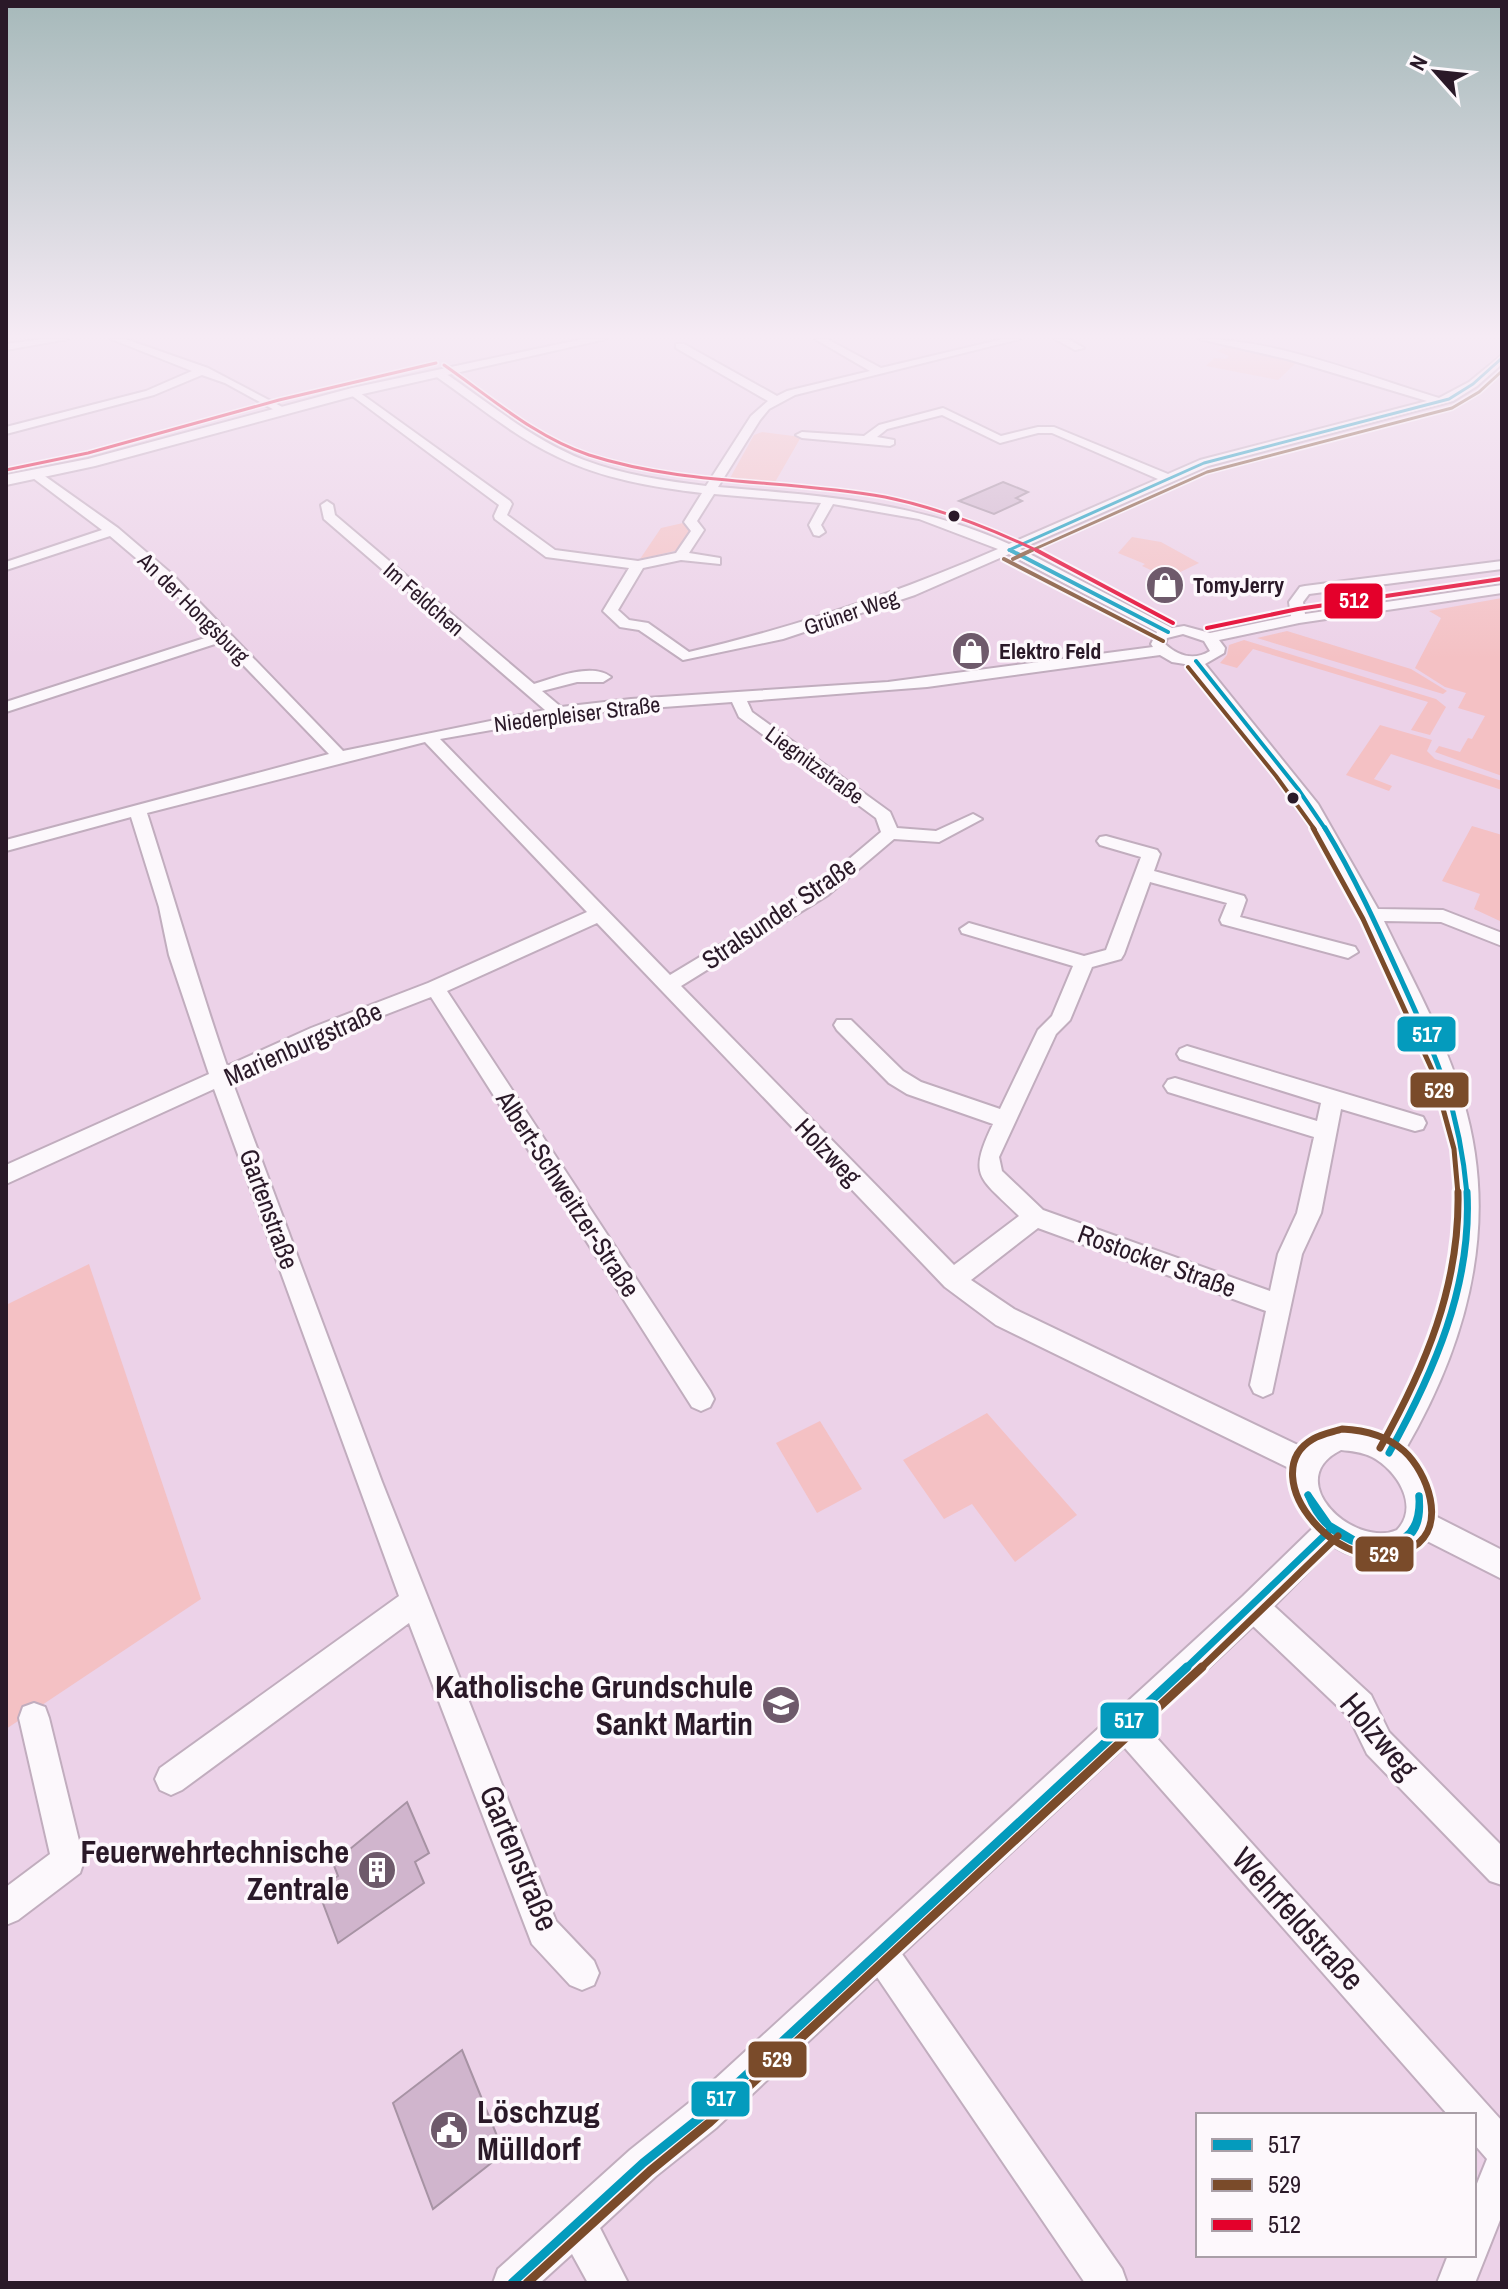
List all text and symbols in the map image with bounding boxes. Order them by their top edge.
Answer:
north arrow [1396,32,1476,112]
text: N [1402,50,1435,76]
unlabelled marker [946,508,962,524]
street label: An der Hongsburg [131,545,256,670]
street label: Im Feldchen [377,555,471,643]
shop icon: TomyJerry [1144,564,1186,606]
place label: TomyJerry [1193,570,1284,600]
street label: Grüner Weg [800,582,902,642]
line badge: 512 [1323,582,1384,620]
text: 512 [1339,585,1369,615]
shop icon: Elektro Feld [950,630,992,672]
place label: Elektro Feld [999,636,1101,666]
street label: Niederpleiser Straße [492,689,662,739]
street label: Liegnitzstraße [760,719,870,811]
unlabelled marker [1285,790,1301,806]
street label: Stralsunder Straße [695,848,863,977]
street label: Marienburgstraße [218,993,387,1094]
line badge: 517 [1396,1015,1457,1053]
text: 517 [1412,1019,1442,1049]
line badge: 529 [1409,1071,1470,1109]
text: 529 [1424,1075,1454,1105]
street label: Albert-Schweitzer-Straße [488,1083,648,1304]
street label: Holzweg [787,1110,869,1193]
street label: Gartenstraße [232,1144,307,1274]
street label: Rostocker Straße [1073,1216,1241,1305]
line badge: 529 [1354,1535,1415,1573]
text: 529 [1369,1539,1399,1569]
place label: Katholische Grundschule Sankt Martin [435,1665,753,1745]
street label: Holzweg [1331,1683,1428,1788]
school or university icon: Katholische Grundschule Sankt Martin [760,1684,802,1726]
line badge: 517 [1099,1701,1160,1740]
text: 517 [1114,1705,1144,1735]
street label: Gartenstraße [469,1778,569,1937]
place label: Feuerwehrtechnische Zentrale [80,1830,349,1910]
street label: Wehrfeldstraße [1223,1838,1374,2000]
building icon: Feuerwehrtechnische Zentrale [356,1849,398,1891]
line badge: 529 [747,2040,808,2079]
text: 529 [762,2044,792,2074]
line badge: 517 [690,2080,751,2118]
text: 517 [706,2083,736,2113]
place label: Löschzug Mülldorf [477,2090,599,2170]
public building icon: Löschzug Mülldorf [428,2109,470,2151]
legend [1196,2113,1476,2257]
text: 517 [1268,2128,1301,2160]
text: 529 [1268,2168,1301,2200]
text: 512 [1268,2208,1301,2240]

